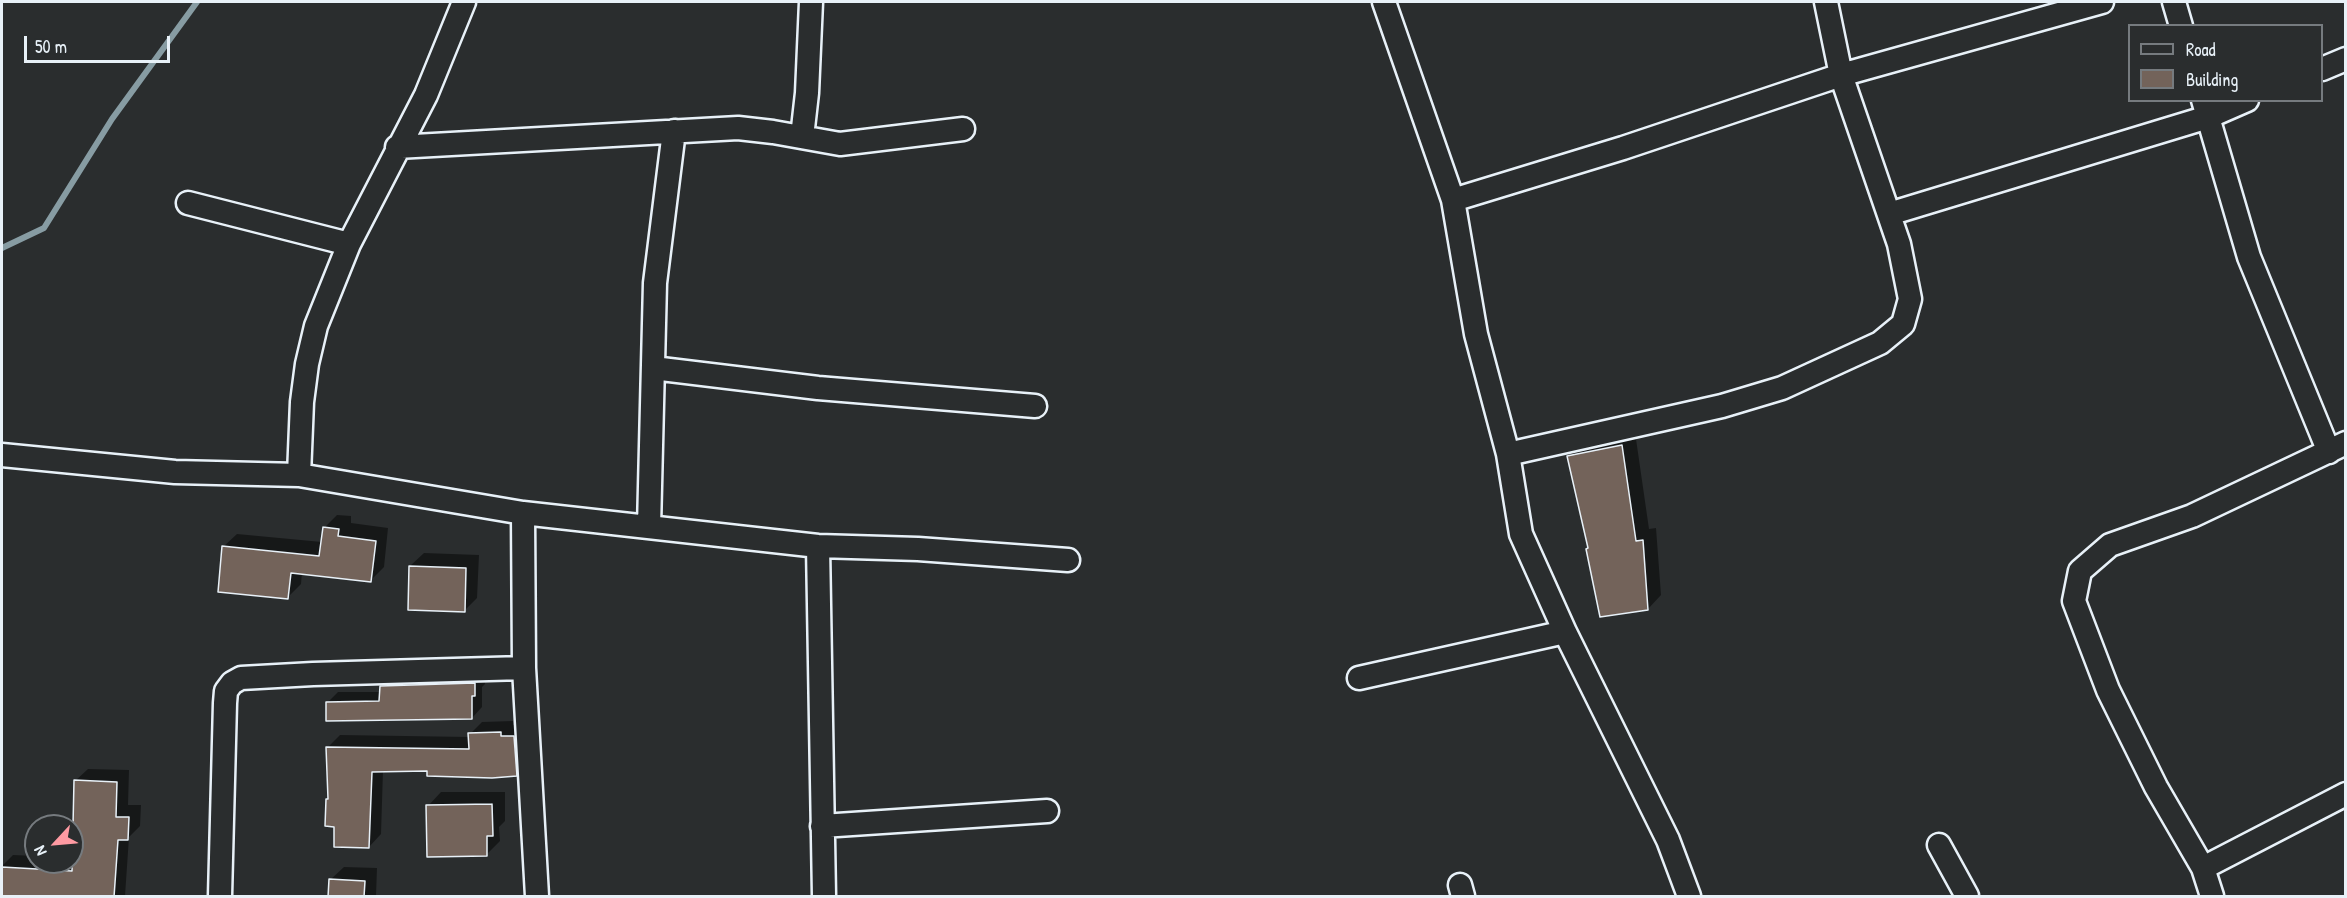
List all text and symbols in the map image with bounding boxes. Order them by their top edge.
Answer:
scale bar [27,24,172,62]
legend [2128,24,2323,102]
text: 50 m [35,34,67,59]
text: Road [2186,37,2216,62]
text: Building [2186,67,2238,92]
north arrow [24,814,84,874]
text: N [28,842,51,860]

